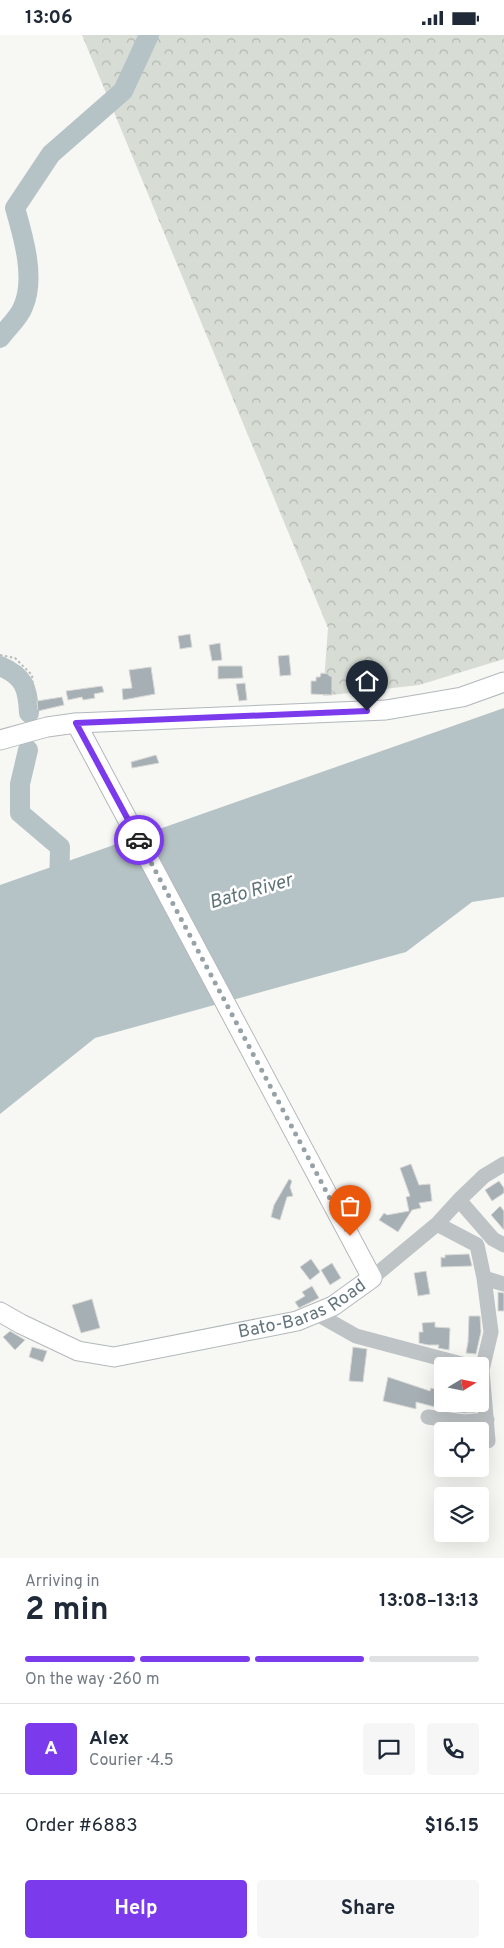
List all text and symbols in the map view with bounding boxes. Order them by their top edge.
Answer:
text: 13:06 [25,6,73,30]
pin [346,660,388,711]
icon: home [353,667,381,695]
courier [114,815,164,865]
icon: car [125,826,153,854]
water label: Bato River [207,868,297,915]
pin [329,1185,371,1236]
icon: bag [336,1192,364,1220]
street label: Bato-Baras Road [236,1274,371,1344]
north arrow [434,1357,489,1413]
map controls [434,1357,489,1542]
button: locate [434,1422,489,1477]
button: layers [434,1487,489,1542]
text: Arriving in [25,1572,100,1592]
text: 13:08–13:13 [379,1589,479,1613]
text: 2 min [25,1591,109,1631]
text: On the way · 260 m [25,1670,159,1690]
button: chat [363,1723,415,1775]
button: phone [427,1723,479,1775]
text: Alex [89,1727,129,1751]
text: A [44,1737,58,1761]
text: Courier · 4.5 [89,1751,174,1771]
text: Order #6883 [25,1814,138,1838]
text: $16.15 [424,1814,479,1838]
button: Help [25,1880,247,1938]
button: Share [257,1880,479,1938]

